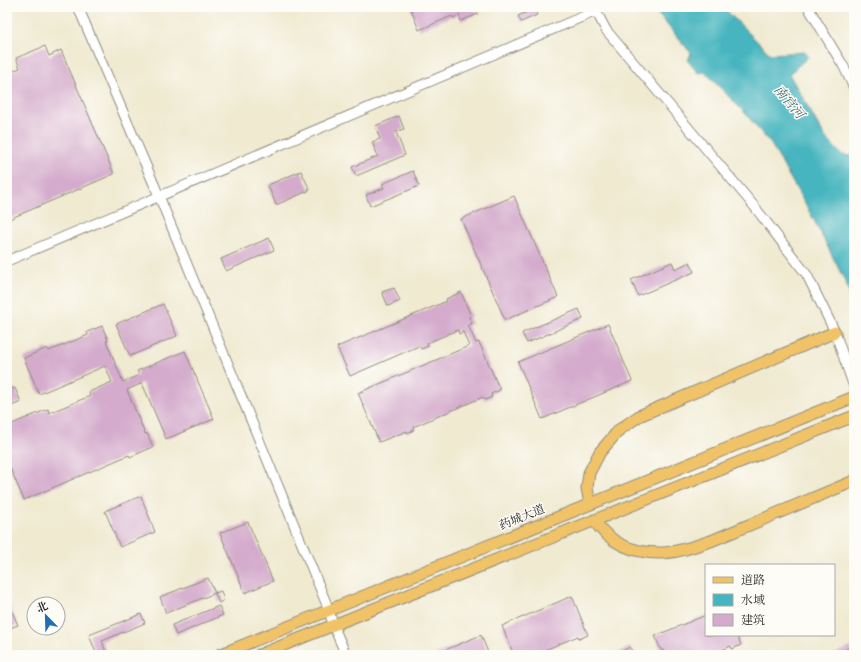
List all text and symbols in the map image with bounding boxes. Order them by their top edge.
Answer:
water label: 南官河 [770,82,809,124]
street label: 药城大道 [497,502,547,532]
legend [705,564,835,636]
text: 道路 [741,573,765,587]
text: 水域 [741,593,765,607]
north arrow [26,596,66,636]
text: 北 [35,599,50,615]
text: 建筑 [741,613,765,627]

